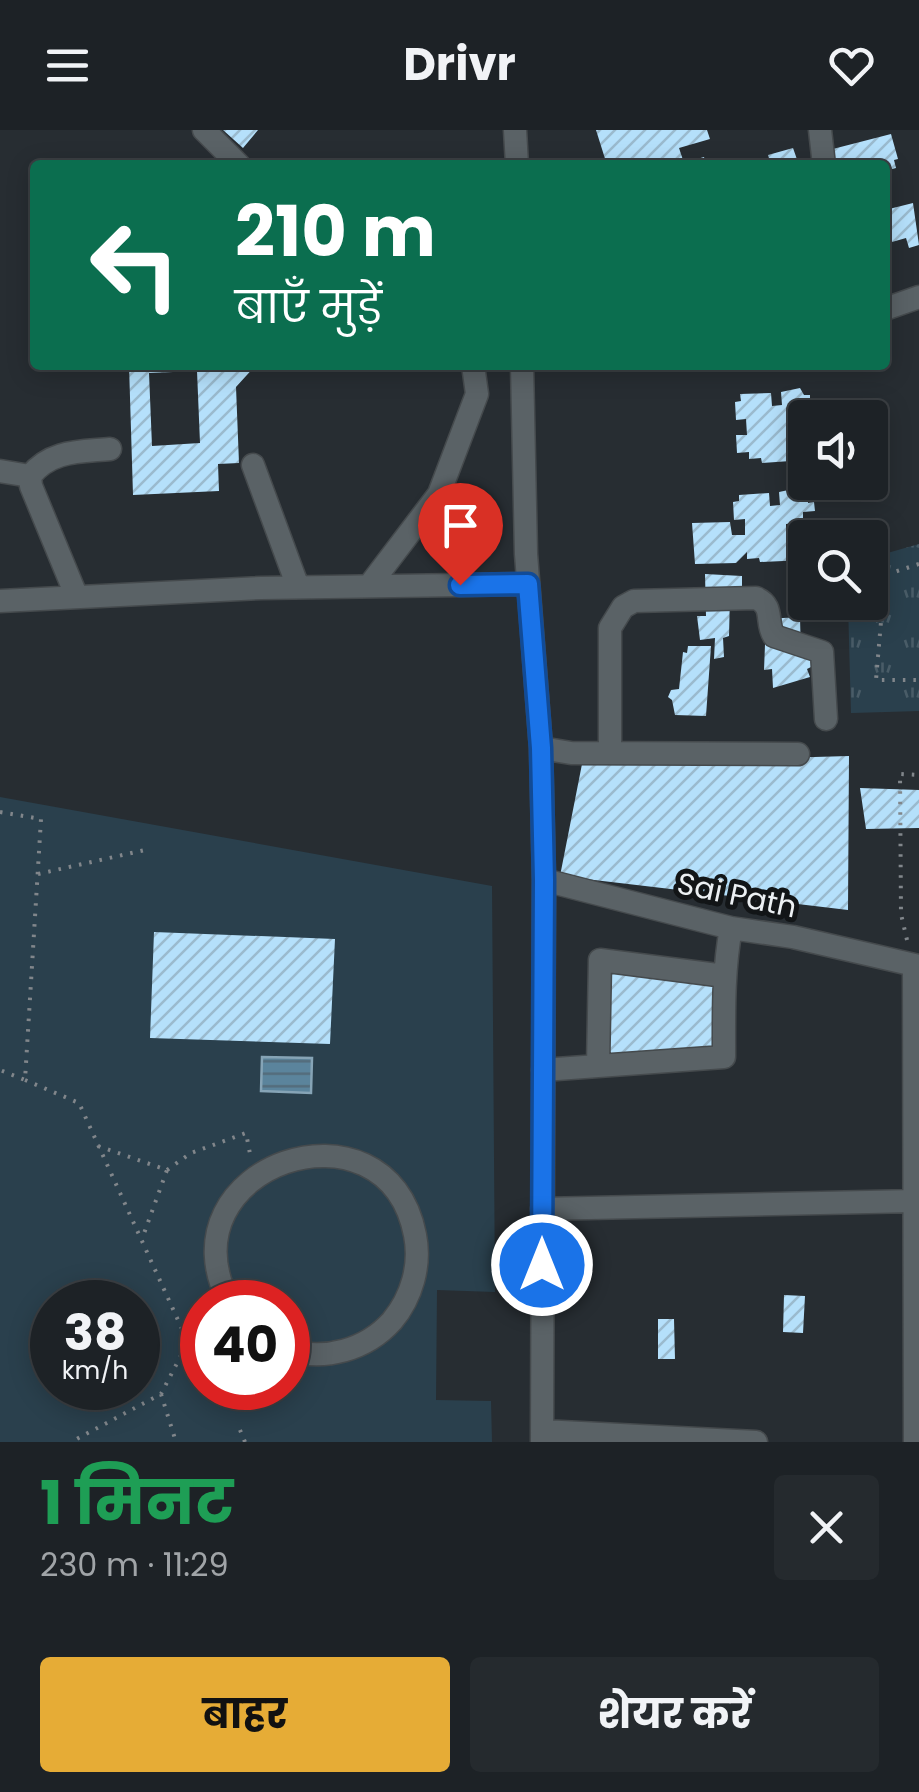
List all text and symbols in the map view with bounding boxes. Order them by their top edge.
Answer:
text: Drivr [403,33,516,96]
icon: menu [40,38,95,93]
icon: heart [824,38,879,93]
text: 210 m [235,182,436,281]
icon: left [70,200,200,330]
text: बाएँ मुड़ें [235,276,382,339]
map controls [788,400,888,620]
button: sound [788,400,888,500]
pin [418,483,503,586]
icon: arrive [433,498,488,553]
button: search [788,520,888,620]
street label: Sai Path [673,861,801,929]
position arrow [490,1213,594,1317]
speed limit sign: 40 [180,1280,310,1410]
text: 38 [64,1297,126,1368]
text: km/h [62,1353,128,1388]
text: 1 मिनट [40,1461,233,1545]
button: close [774,1475,879,1580]
text: 230 m · 11:29 [40,1542,229,1587]
button: बाहर [40,1657,450,1772]
button: शेयर करें [470,1657,879,1772]

